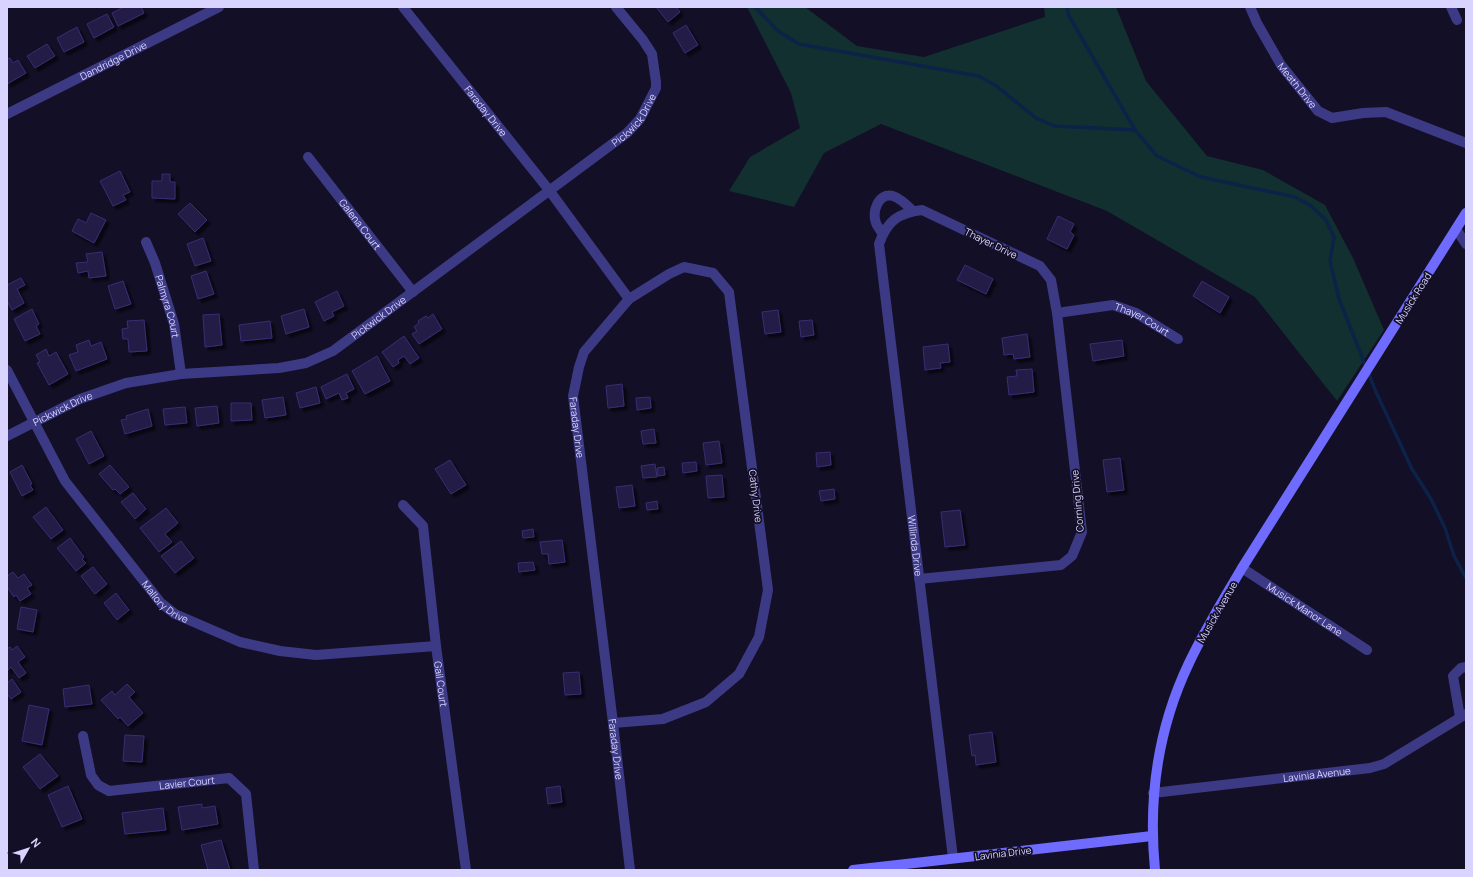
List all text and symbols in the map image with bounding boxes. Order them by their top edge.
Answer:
street label: Dandridge Drive [77,38,149,83]
street label: Meath Drive [1275,60,1320,111]
street label: Faraday Drive [461,83,511,139]
street label: Pickwick Drive [608,91,659,149]
street label: Galena Court [336,196,384,252]
street label: Thayer Drive [962,224,1020,262]
street label: Musick Road [1392,270,1434,326]
street label: Palmyra Court [152,273,183,339]
street label: Pickwick Drive [348,292,409,342]
street label: Thayer Court [1113,299,1172,339]
street label: Pickwick Drive [30,388,94,429]
street label: Faraday Drive [566,396,588,459]
street label: Cathy Drive [746,469,766,523]
street label: Corning Drive [1067,469,1087,533]
street label: Willinda Drive [905,514,926,577]
street label: Mallory Drive [139,578,191,626]
street label: Musick Avenue [1194,579,1240,645]
street label: Musick Manor Lane [1264,579,1346,639]
street label: Gail Court [431,660,451,708]
street label: Faraday Drive [606,718,627,781]
street label: Lavinia Avenue [1282,763,1352,785]
street label: Lavier Court [158,773,216,793]
north arrow [8,829,48,869]
text: N [28,835,45,850]
street label: Lavinia Drive [974,843,1032,863]

